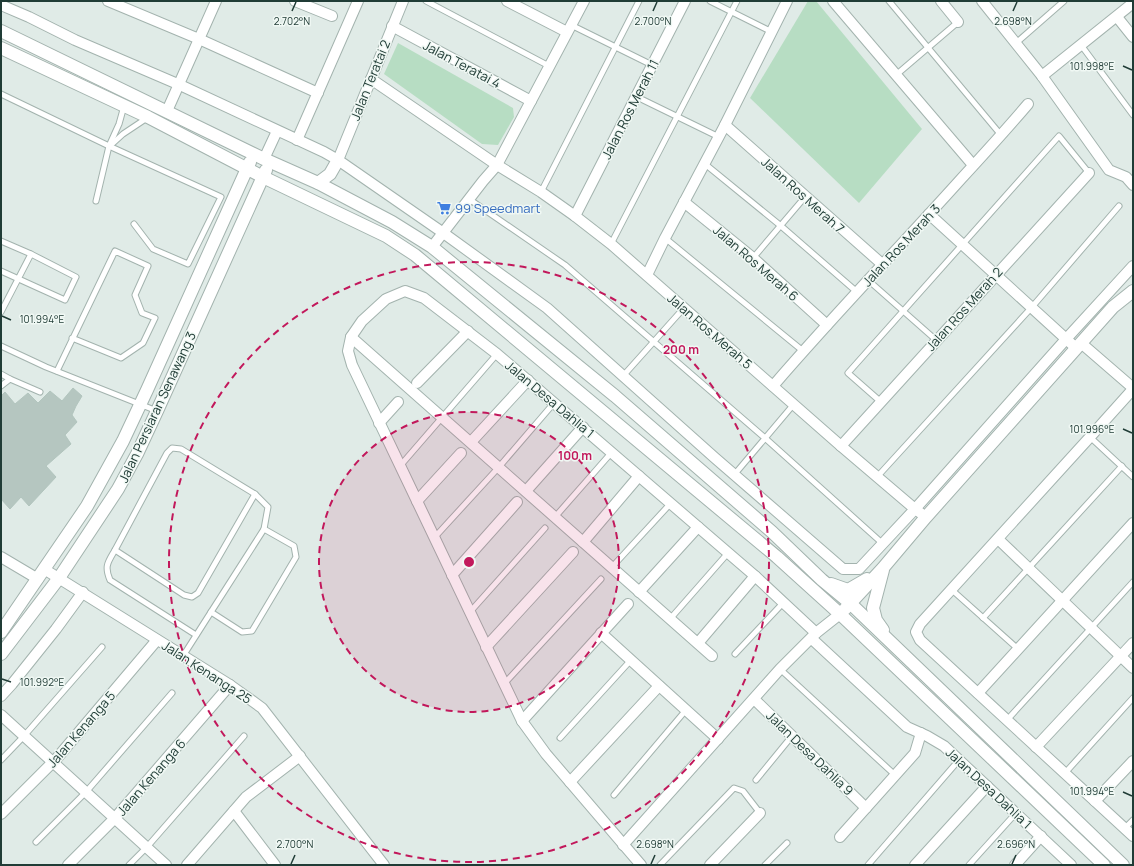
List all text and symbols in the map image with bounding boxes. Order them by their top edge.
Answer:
text: 2.702°N [274,14,310,28]
text: 2.700°N [635,14,672,28]
text: 2.698°N [994,14,1032,28]
street label: Jalan Teratai 4 [420,36,504,92]
street label: Jalan Teratai 2 [346,37,394,123]
street label: Jalan Ros Merah 11 [597,56,663,162]
text: 101.998°E [1070,59,1115,73]
street label: Jalan Ros Merah 7 [758,153,848,237]
place label: 99 Speedmart [455,199,540,217]
supermarket icon: 99 Speedmart [436,200,452,216]
street label: Jalan Ros Merah 3 [858,200,944,290]
street label: Jalan Ros Merah 6 [709,221,803,305]
street label: Jalan Ros Merah 2 [922,263,1006,355]
street label: Jalan Ros Merah 5 [664,289,756,373]
text: 101.994°E [20,312,65,326]
street label: Jalan Persiaran Senawang 3 [114,328,200,486]
text: 200 m [663,341,699,358]
street label: Jalan Desa Dahlia 1 [502,356,598,442]
text: 101.996°E [1070,422,1115,436]
text: 100 m [558,447,592,464]
centre of rings [462,555,476,569]
street label: Jalan Kenanga 25 [159,636,255,708]
text: 101.992°E [20,675,64,689]
street label: Jalan Kenanga 5 [43,687,119,771]
street label: Jalan Desa Dahlia 9 [763,707,857,799]
street label: Jalan Kenanga 6 [112,735,190,819]
street label: Jalan Desa Dahlia 1 [942,743,1036,833]
text: 101.994°E [1070,784,1115,798]
text: 2.700°N [277,837,314,851]
text: 2.698°N [636,837,674,851]
text: 2.696°N [997,837,1035,851]

